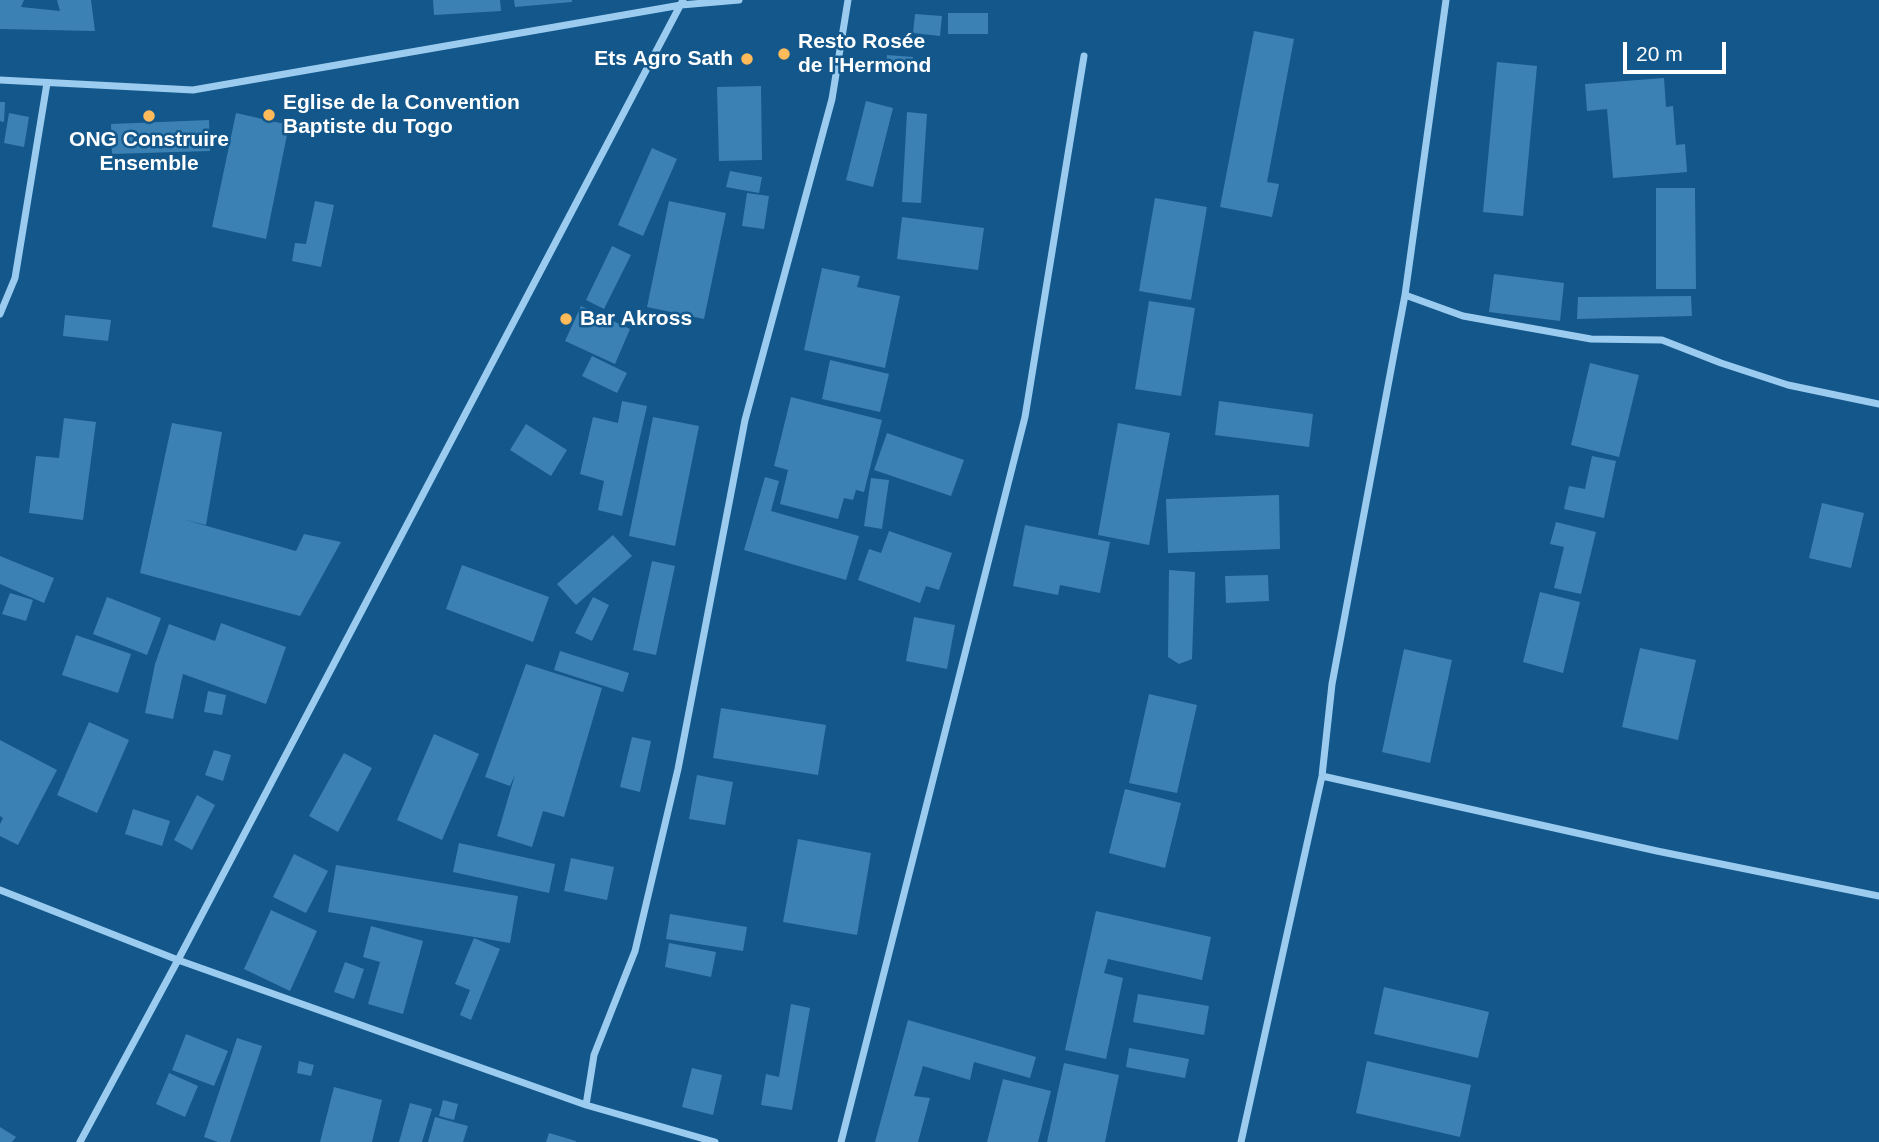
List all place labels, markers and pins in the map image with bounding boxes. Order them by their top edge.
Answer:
place label: Resto Rosée de l'Hermond [798,29,931,79]
place label: Ets Agro Sath [594,46,733,72]
marker: Resto Rosée de l'Hermond [776,46,792,62]
marker: Ets Agro Sath [739,51,755,67]
place label: Eglise de la Convention Baptiste du Togo [283,90,520,140]
marker: Eglise de la Convention Baptiste du Togo [261,107,277,123]
marker: ONG Construire Ensemble [141,108,157,124]
place label: ONG Construire Ensemble [69,127,229,177]
place label: Bar Akross [580,306,692,332]
marker: Bar Akross [558,311,574,327]

